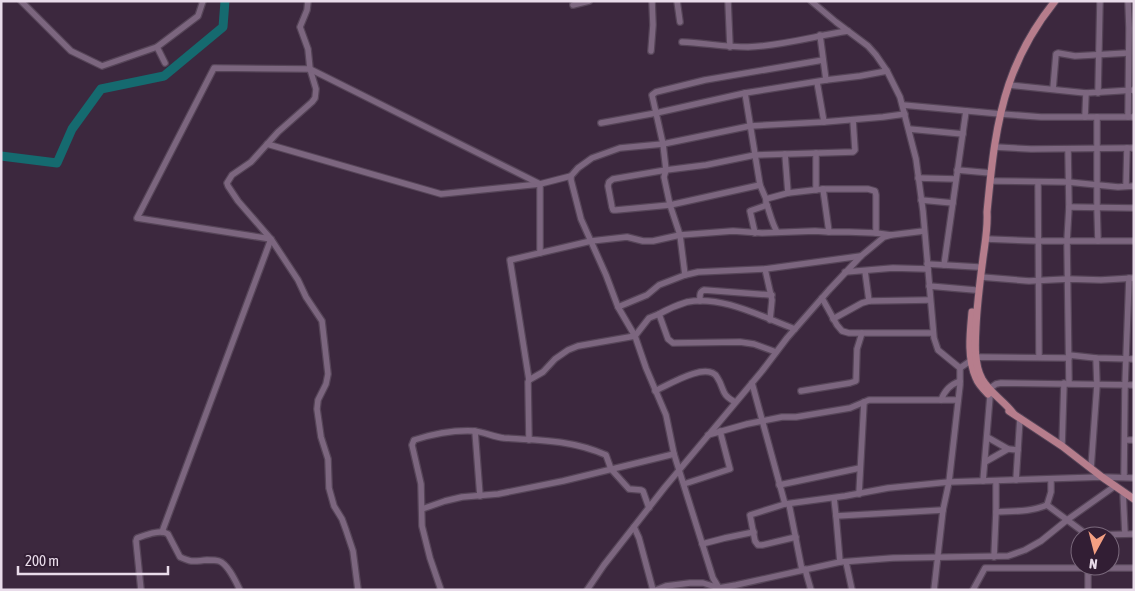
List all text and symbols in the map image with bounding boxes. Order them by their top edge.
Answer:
north arrow [1070,526,1120,576]
scale bar [18,544,168,576]
text: 200 m [25,552,59,569]
text: N [1088,555,1098,572]

